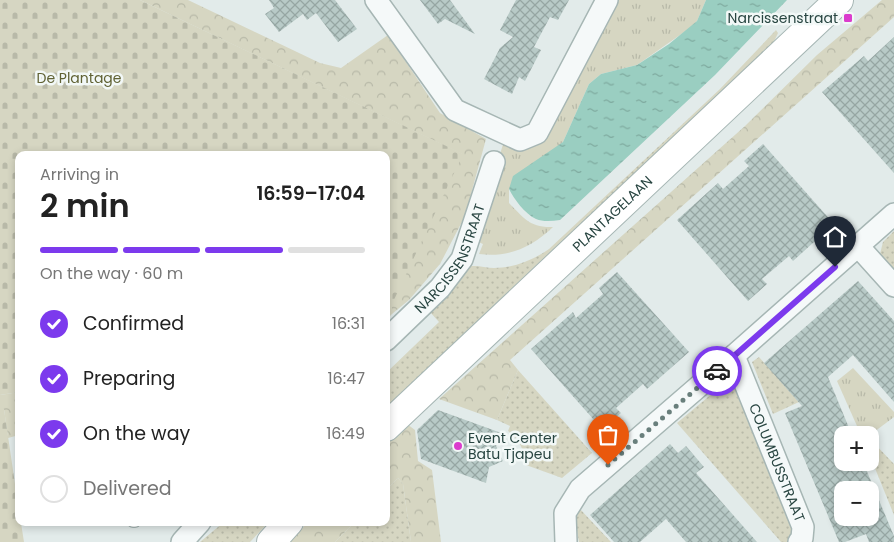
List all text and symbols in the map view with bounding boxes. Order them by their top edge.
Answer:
place label: Narcissenstraat [728,8,838,28]
marker: Narcissenstraat [842,12,854,24]
park label: De Plantage [37,68,122,88]
text: Arriving in [40,163,119,186]
street label: PLANTAGELAAN [568,171,657,256]
text: 16:59–17:04 [256,180,365,207]
text: 2 min [40,183,130,228]
street label: NARCISSENSTRAAT [410,201,490,317]
pin [814,216,856,267]
icon: home [821,223,849,251]
text: On the way · 60 m [40,262,183,285]
icon: check [40,310,68,338]
text: Confirmed [83,310,184,337]
text: 16:31 [332,312,365,335]
courier [692,346,742,396]
icon: car [703,357,731,385]
icon: check [40,365,68,393]
text: Preparing [83,365,175,392]
text: 16:47 [328,367,365,390]
street label: COLUMBUSSTRAAT [744,400,810,525]
pin [587,414,629,465]
icon: check [40,420,68,448]
text: On the way [83,420,190,447]
icon: bag [594,421,622,449]
text: 16:49 [326,422,365,445]
map controls [834,426,879,526]
button: + [834,426,879,471]
place label: Event Center Batu Tjapeu [468,428,557,464]
marker: Event Center Batu Tjapeu [452,440,464,452]
text: Delivered [83,475,172,502]
button: − [834,481,879,526]

